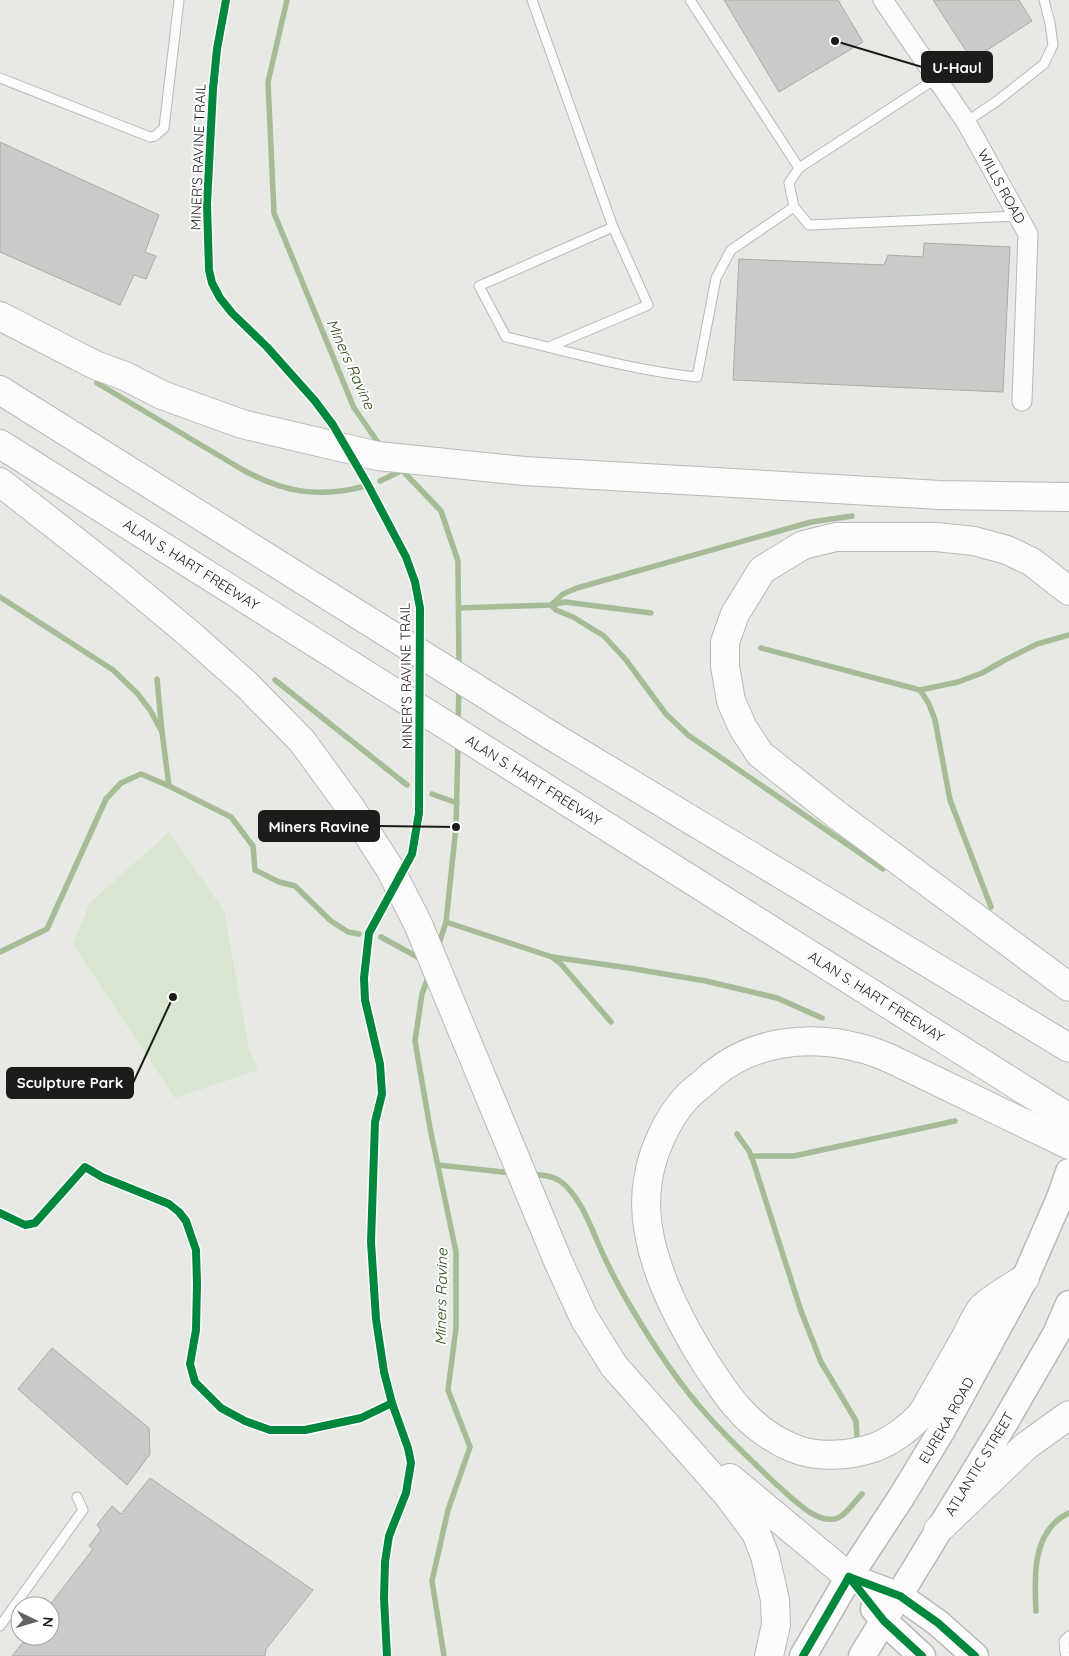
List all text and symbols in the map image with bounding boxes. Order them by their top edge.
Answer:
callout: U-Haul [922,52,992,82]
text: U-Haul [932,58,982,77]
street label: MINER'S RAVINE TRAIL [186,83,210,231]
street label: WILLS ROAD [974,146,1029,227]
water label: Miners Ravine [323,316,380,413]
street label: ALAN S. HART FREEWAY [120,515,263,614]
street label: MINER'S RAVINE TRAIL [396,602,416,750]
street label: ALAN S. HART FREEWAY [462,731,605,830]
callout: Miners Ravine [259,811,379,841]
text: Miners Ravine [269,817,370,836]
street label: ALAN S. HART FREEWAY [805,947,948,1046]
callout: Sculpture Park [7,1068,133,1098]
text: Sculpture Park [17,1073,123,1092]
water label: Miners Ravine [431,1248,451,1346]
street label: EUREKA ROAD [915,1374,978,1467]
street label: ATLANTIC STREET [941,1409,1018,1519]
north arrow [10,1596,60,1646]
text: N [39,1616,57,1628]

